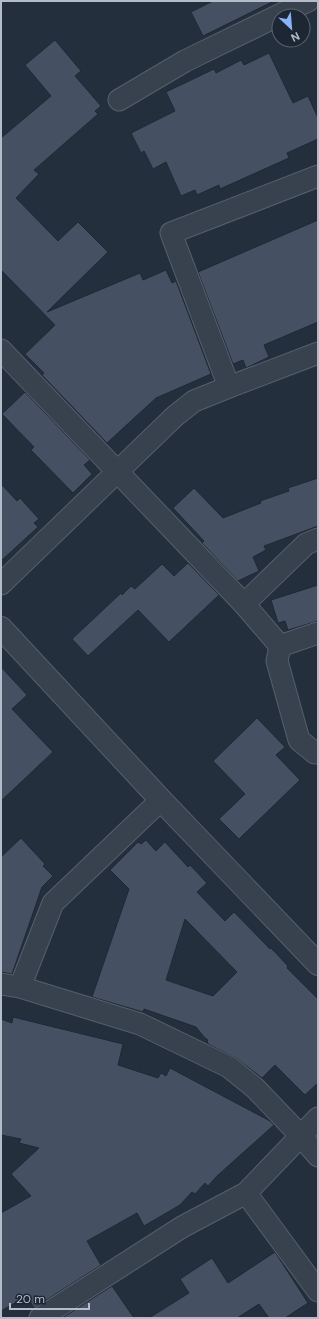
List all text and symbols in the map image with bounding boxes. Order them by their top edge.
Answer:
north arrow [271,8,311,48]
text: N [289,29,302,45]
scale bar [10,1285,89,1311]
text: 20 m [16,1291,45,1307]

